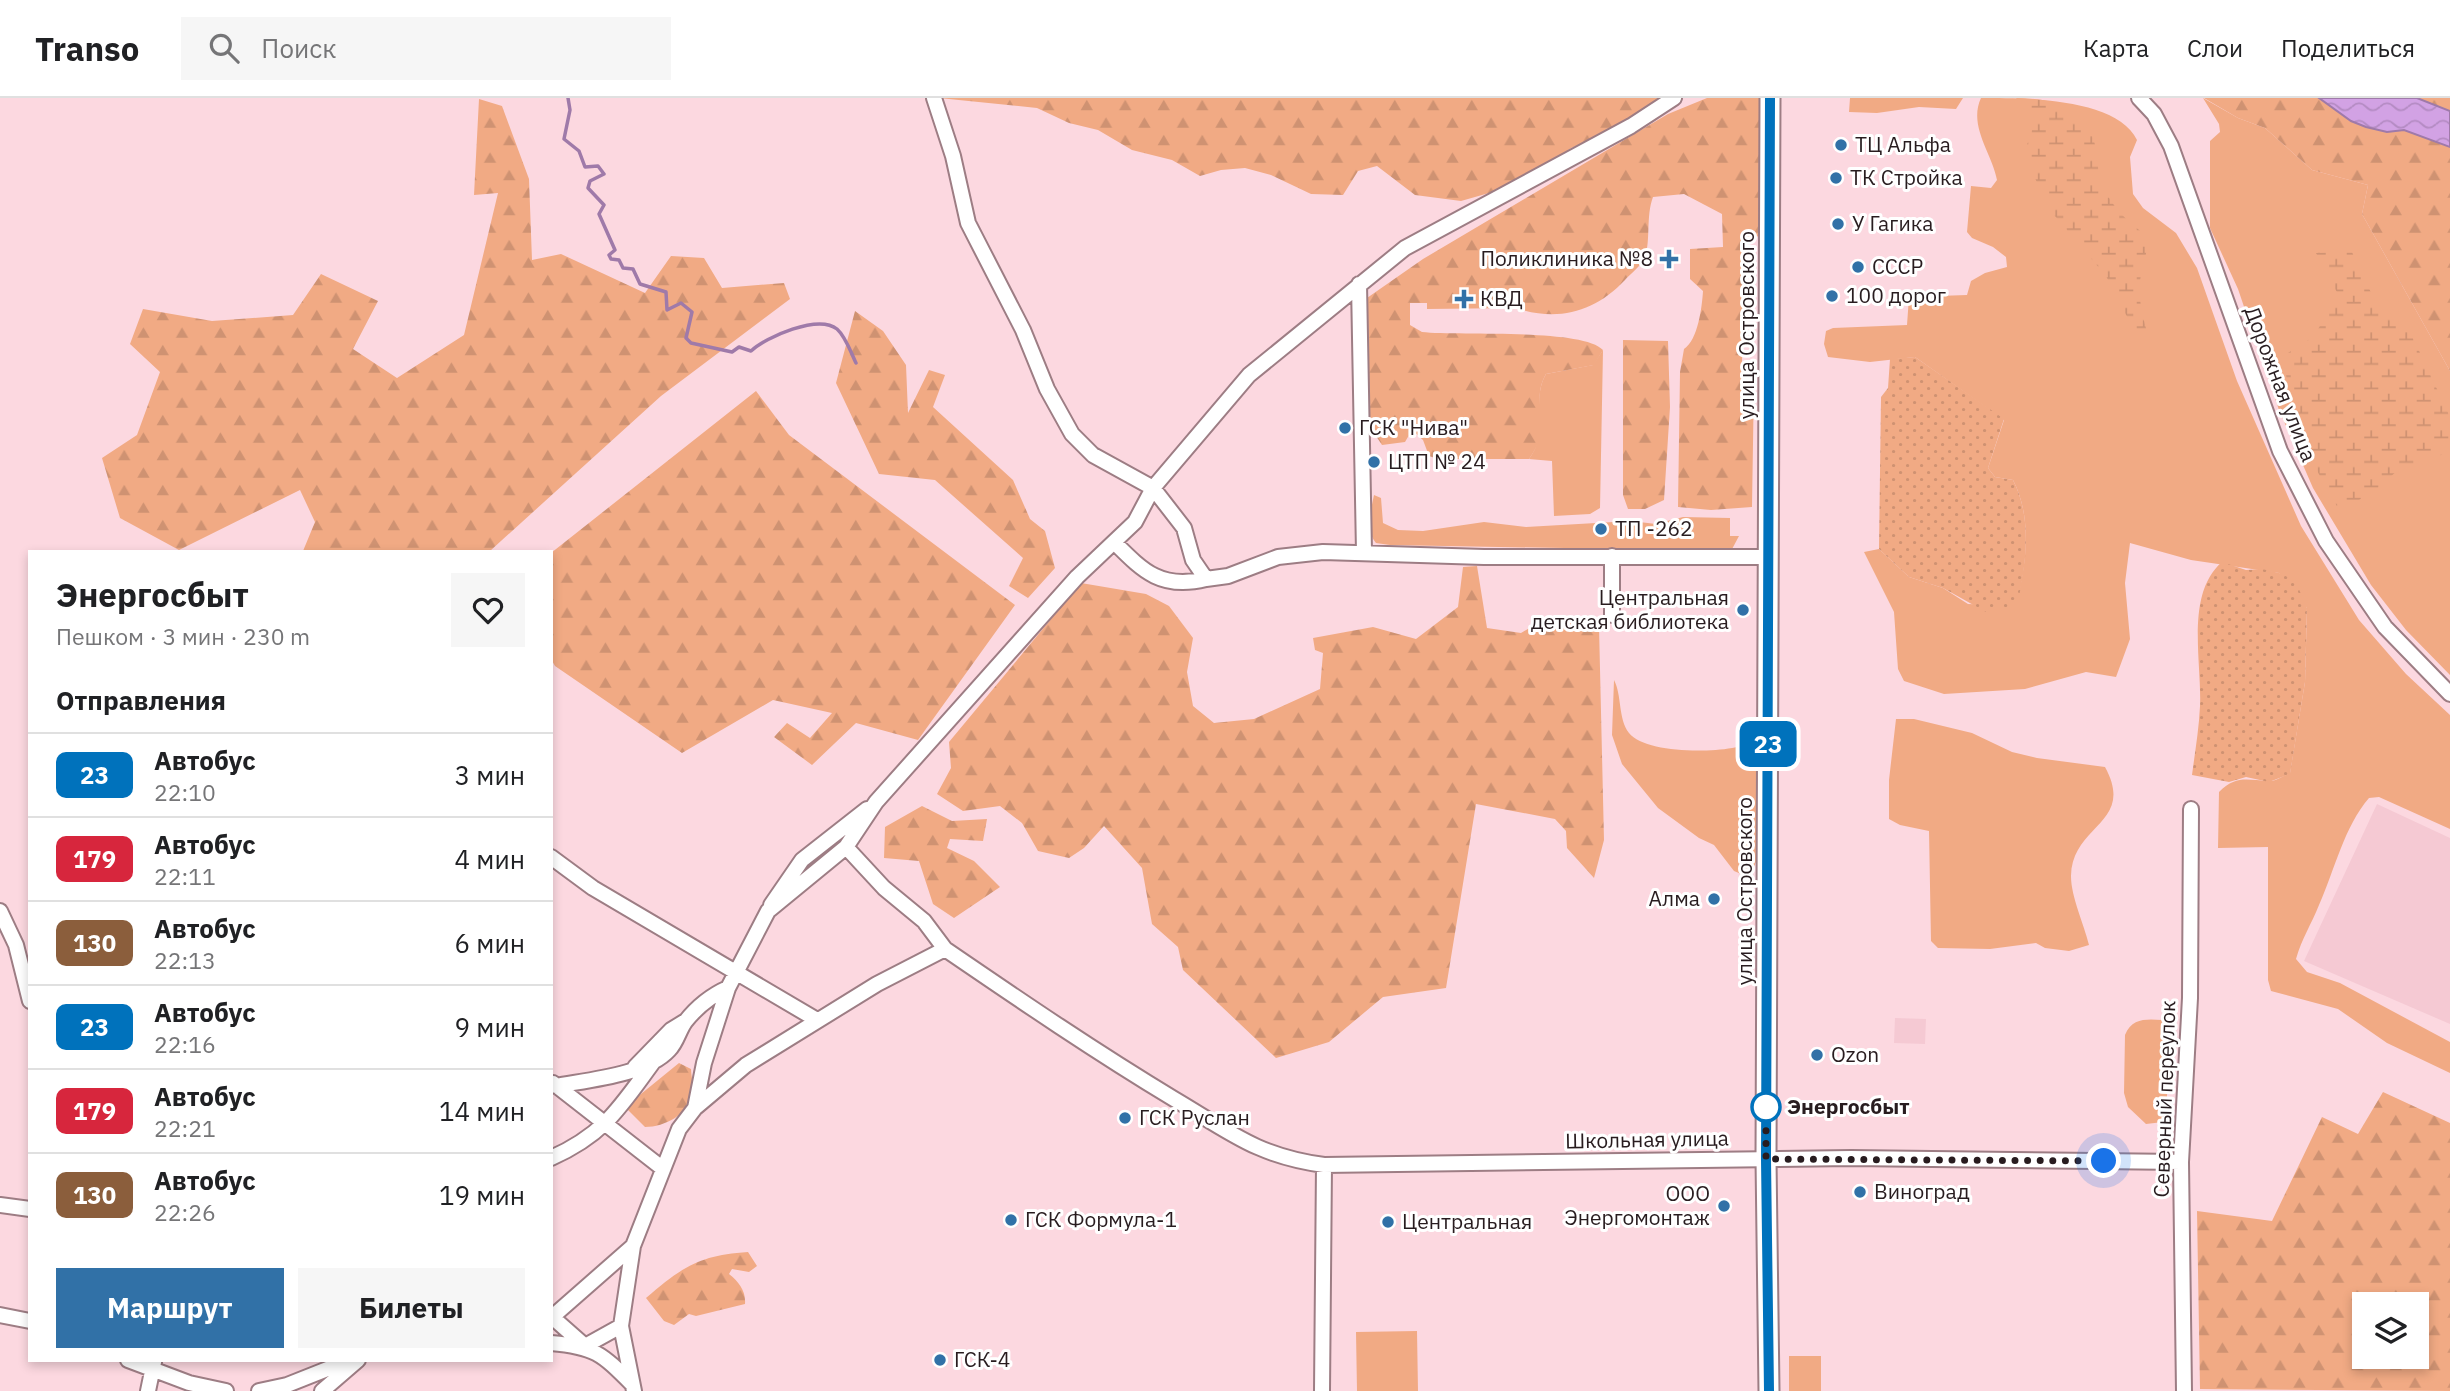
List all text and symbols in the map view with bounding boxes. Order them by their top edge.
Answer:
search box [181,17,671,80]
text: Transo [35,27,139,70]
icon: search [205,29,243,67]
text: Поиск [261,31,337,65]
text: Карта [2083,32,2149,64]
text: Слои [2187,32,2243,64]
text: Поделиться [2281,32,2415,64]
place label: ТЦ Альфа [1855,130,1951,158]
marker: ТЦ Альфа [1833,137,1849,153]
place label: ТК Стройка [1850,163,1963,191]
marker: ТК Стройка [1828,170,1844,186]
place label: У Гагика [1852,209,1933,237]
marker: У Гагика [1830,216,1846,232]
street label: улица Островского [1732,231,1760,419]
place label: Поликлиника №8 [1480,244,1653,272]
marker: Поликлиника №8 [1659,249,1679,269]
place label: СССР [1872,252,1923,280]
marker: СССР [1850,259,1866,275]
place label: 100 дорог [1846,281,1946,309]
place label: КВД [1480,284,1523,312]
marker: 100 дорог [1824,288,1840,304]
marker: КВД [1454,289,1474,309]
street label: Дорожная улица [2238,302,2323,465]
place label: ГСК "Нива" [1359,413,1468,441]
marker: ГСК "Нива" [1337,420,1353,436]
place label: ЦТП № 24 [1388,447,1486,475]
marker: ЦТП № 24 [1366,454,1382,470]
place label: ТП -262 [1615,514,1693,542]
marker: ТП -262 [1593,521,1609,537]
text: Энергосбыт [56,573,249,616]
button: heart [451,573,525,647]
place label: Центральная детская библиотека [1531,583,1729,635]
marker: Центральная детская библиотека [1735,602,1751,618]
text: Пешком · 3 мин · 230 m [56,621,310,651]
text: Отправления [56,683,226,717]
line badge: 23 [1736,721,1800,767]
text: 23 [1754,728,1782,760]
text: Автобус [154,743,256,777]
text: 3 мин [455,758,525,792]
text: 23 [80,759,109,791]
text: 22:10 [154,777,216,807]
street label: улица Островского [1730,797,1758,985]
text: Автобус [154,827,256,861]
text: 4 мин [455,842,525,876]
text: 179 [73,843,116,875]
text: 22:11 [154,861,216,891]
place label: Алма [1649,884,1700,912]
marker: Алма [1706,891,1722,907]
text: Автобус [154,911,256,945]
text: 6 мин [455,926,525,960]
text: 130 [73,927,116,959]
text: 22:13 [154,945,216,975]
text: Автобус [154,995,256,1029]
street label: Северный переулок [2147,1000,2181,1198]
text: 9 мин [455,1010,525,1044]
text: 23 [80,1011,109,1043]
text: 22:16 [154,1029,216,1059]
place label: Ozon [1831,1040,1879,1068]
marker: Ozon [1809,1047,1825,1063]
text: Автобус [154,1079,256,1113]
marker: Энергосбыт [1751,1092,1781,1122]
place label: Энергосбыт [1787,1092,1910,1120]
text: 14 мин [439,1094,525,1128]
text: 179 [73,1095,116,1127]
place label: ГСК Руслан [1139,1103,1250,1131]
marker: ГСК Руслан [1117,1110,1133,1126]
text: 22:21 [154,1113,216,1143]
street label: Школьная улица [1565,1124,1729,1154]
your location [2086,1143,2121,1178]
text: Автобус [154,1163,256,1197]
place label: Виноград [1874,1177,1970,1205]
text: 19 мин [439,1178,525,1212]
text: 130 [73,1179,116,1211]
place label: ООО Энергомонтаж [1564,1179,1710,1231]
marker: Виноград [1852,1184,1868,1200]
text: 22:26 [154,1197,216,1227]
marker: ООО Энергомонтаж [1716,1198,1732,1214]
place label: ГСК Формула-1 [1025,1205,1177,1233]
place label: Центральная [1402,1207,1532,1235]
marker: ГСК Формула-1 [1003,1212,1019,1228]
marker: Центральная [1380,1214,1396,1230]
button: Маршрут [56,1268,284,1348]
button: Билеты [298,1268,525,1348]
map controls [2352,1292,2429,1369]
button: layers [2352,1292,2429,1369]
place label: ГСК-4 [954,1345,1010,1373]
marker: ГСК-4 [932,1352,948,1368]

